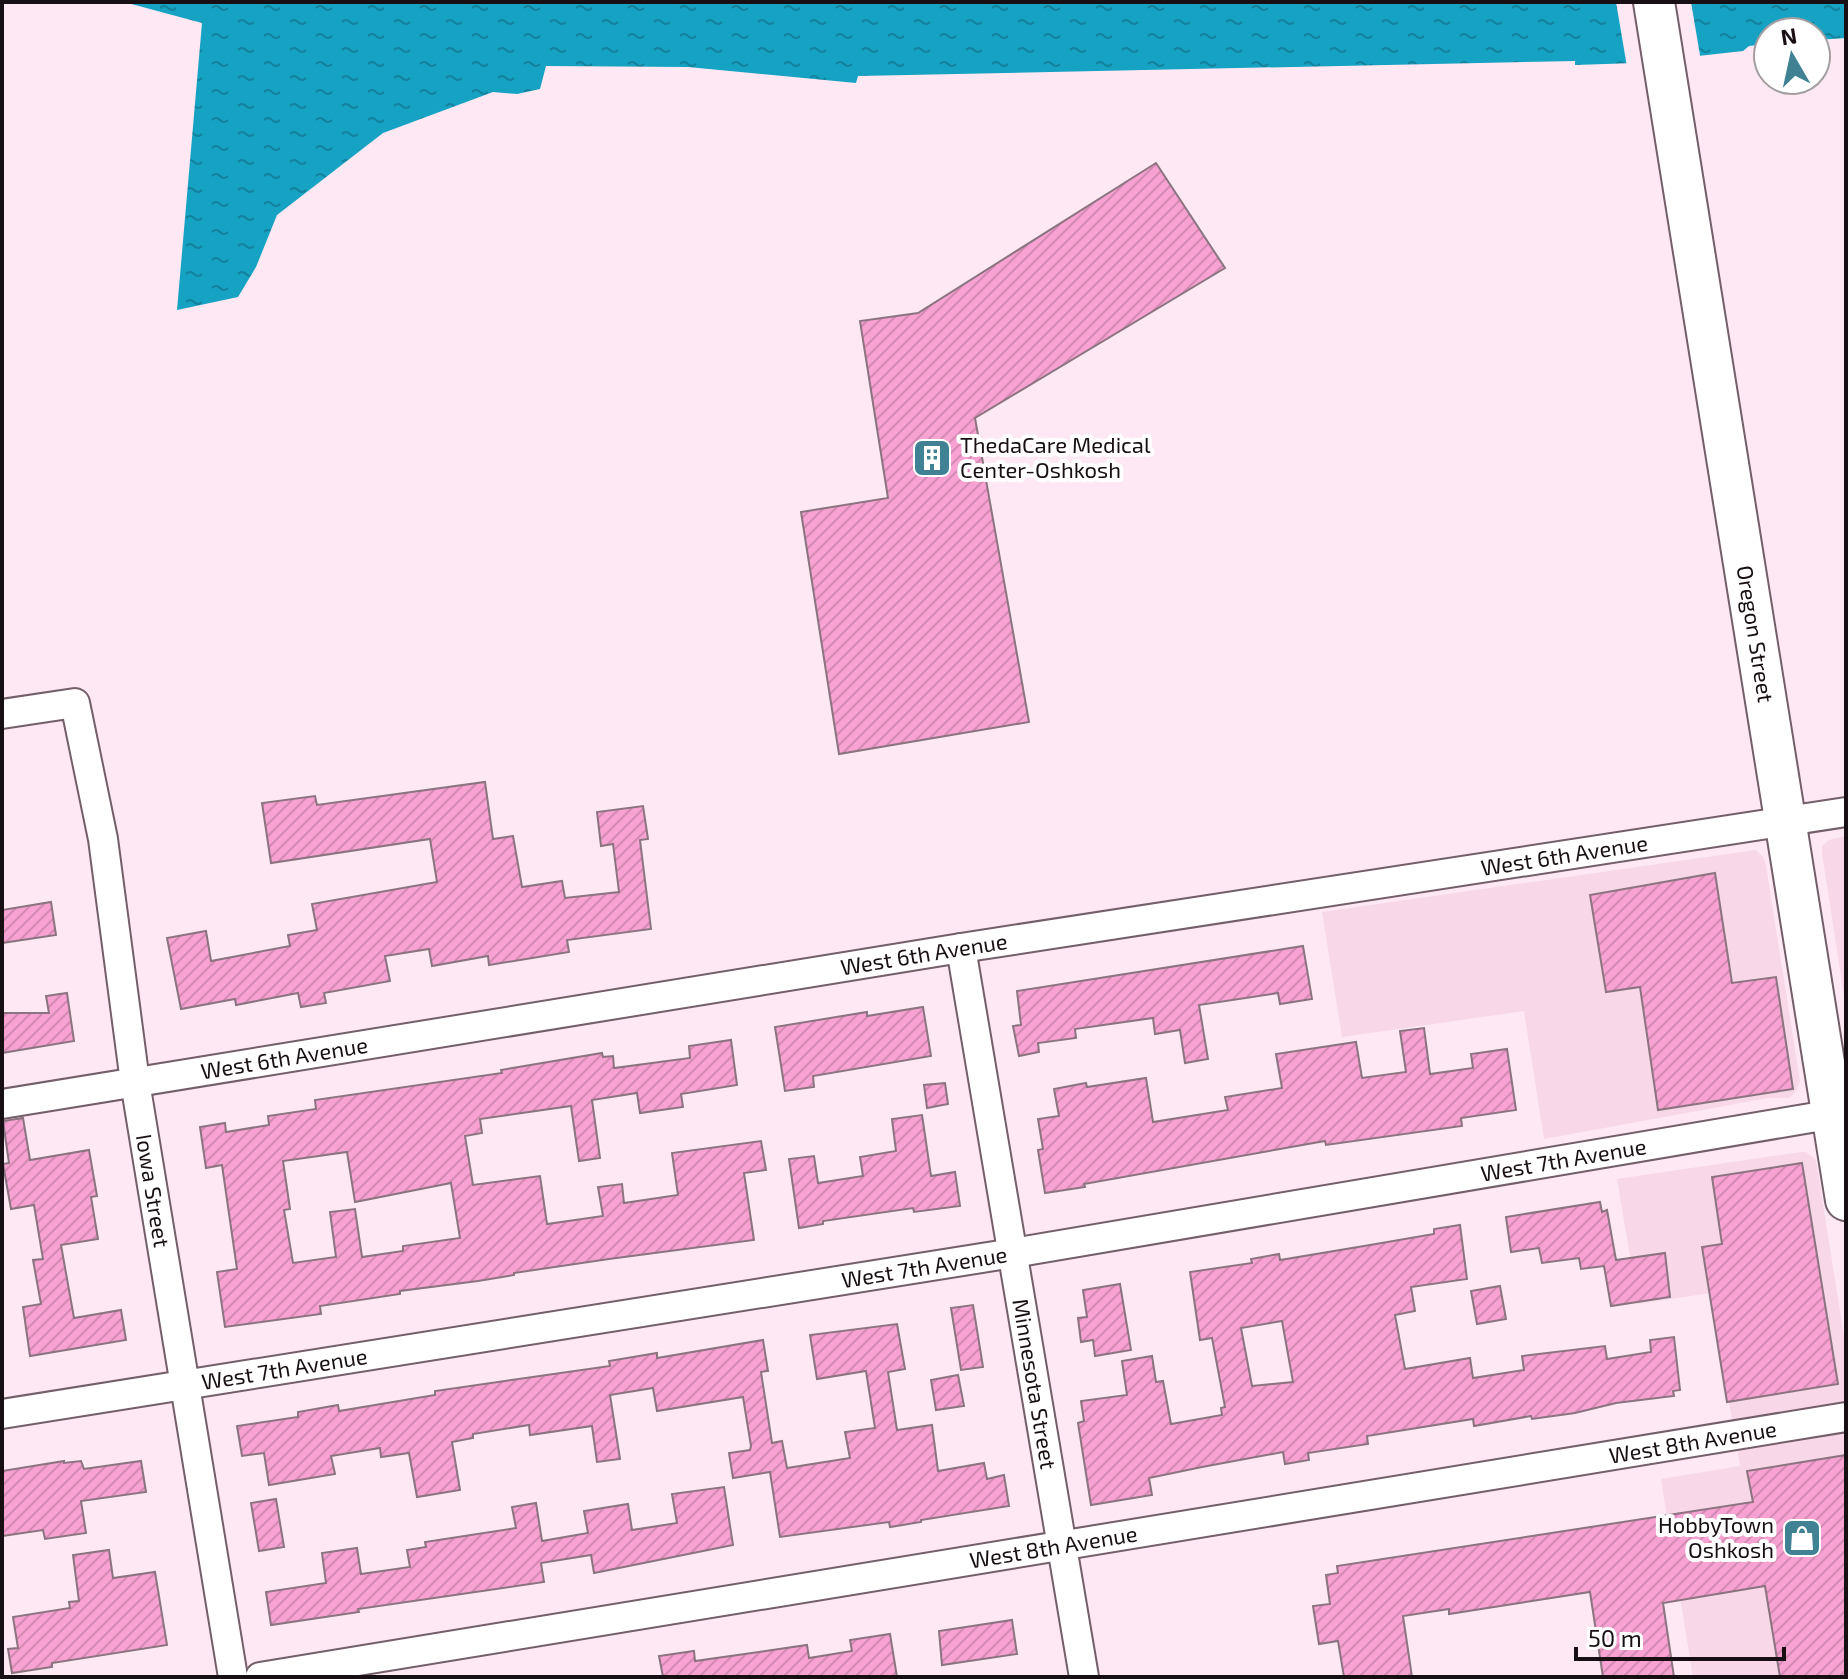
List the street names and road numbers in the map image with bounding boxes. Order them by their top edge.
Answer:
street label: Oregon Street [1732,563,1780,704]
street label: West 6th Avenue [1479,829,1650,880]
street label: West 6th Avenue [838,927,1009,979]
street label: West 6th Avenue [199,1031,369,1083]
street label: Iowa Street [132,1132,176,1249]
street label: West 7th Avenue [1479,1132,1648,1186]
street label: West 7th Avenue [840,1240,1009,1292]
street label: Minnesota Street [1008,1296,1063,1471]
street label: West 7th Avenue [200,1342,369,1394]
street label: West 8th Avenue [1607,1415,1778,1468]
street label: West 8th Avenue [968,1519,1139,1572]

